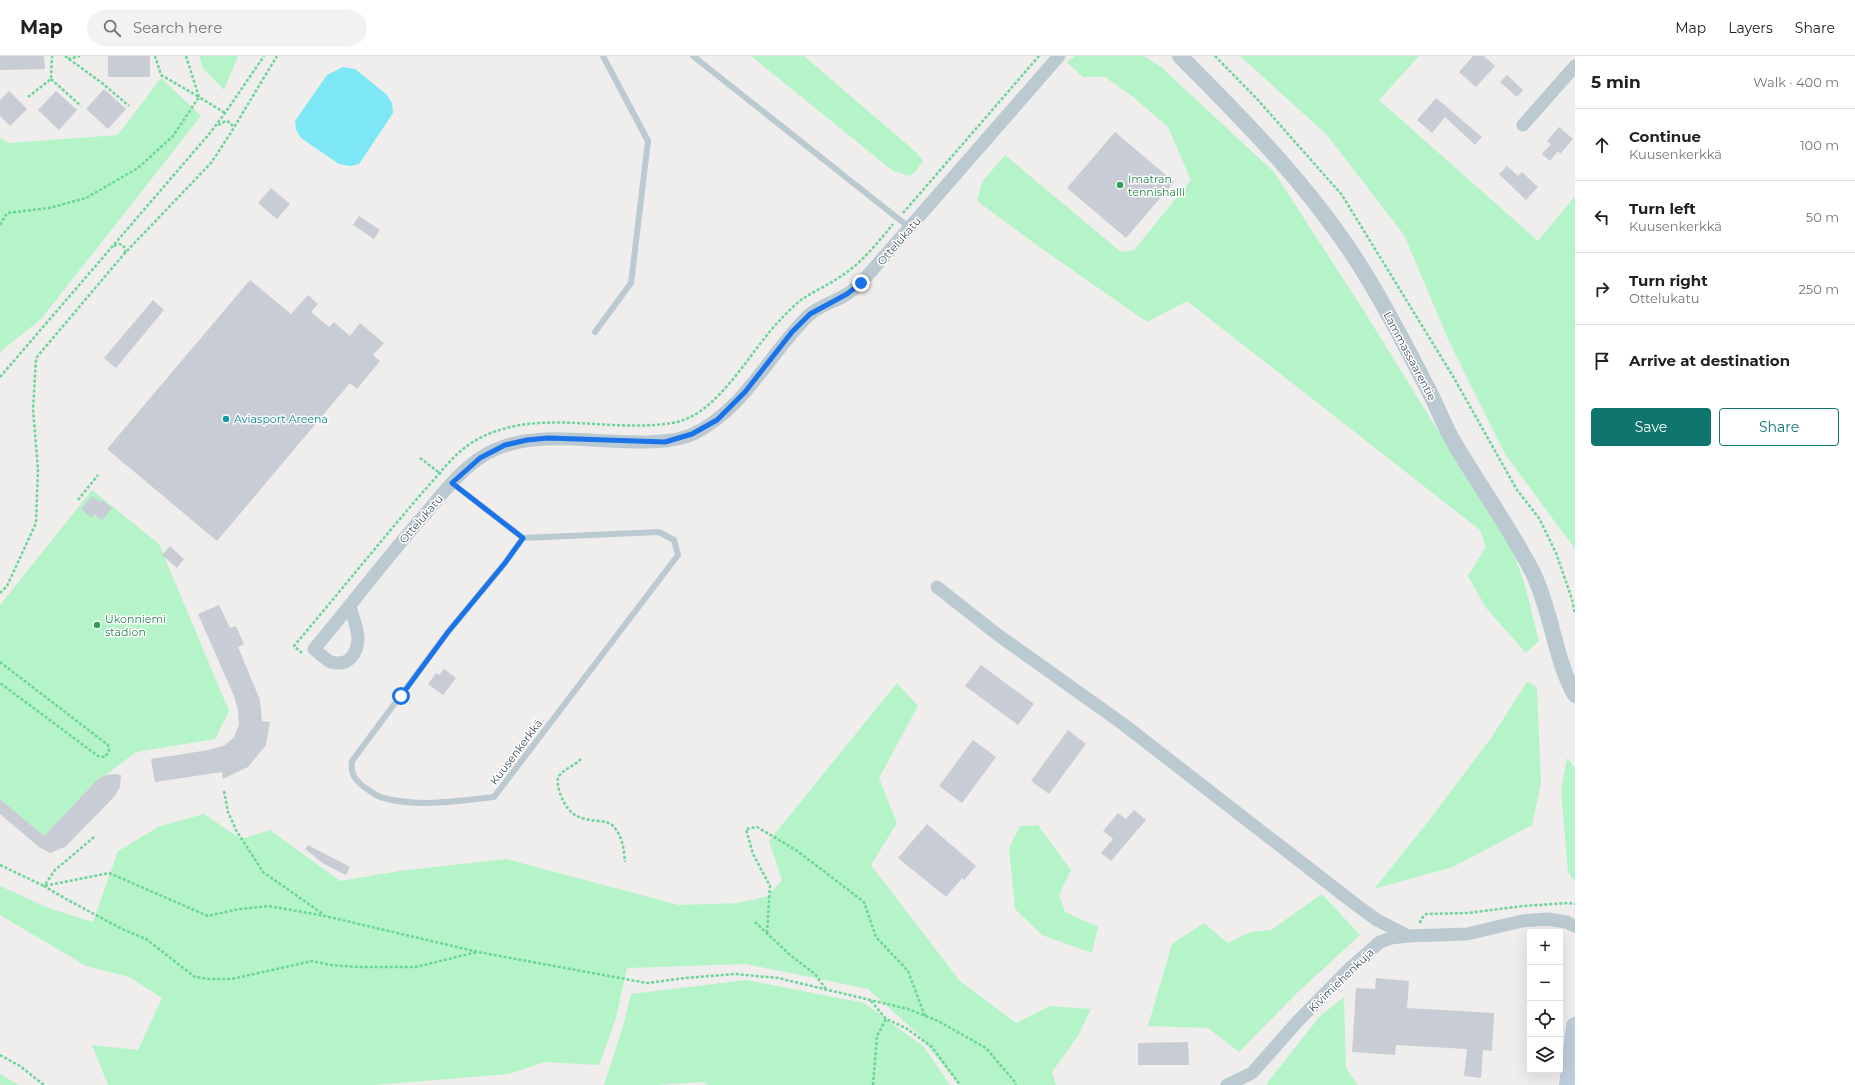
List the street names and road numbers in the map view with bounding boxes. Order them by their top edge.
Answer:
street label: Ottelukatu [874,214,924,268]
street label: Lammassaarentie [1381,309,1440,403]
street label: Ottelukatu [396,492,446,546]
street label: Kuusenkerkkä [487,716,545,788]
street label: Kivimiehenkuja [1305,945,1377,1015]

